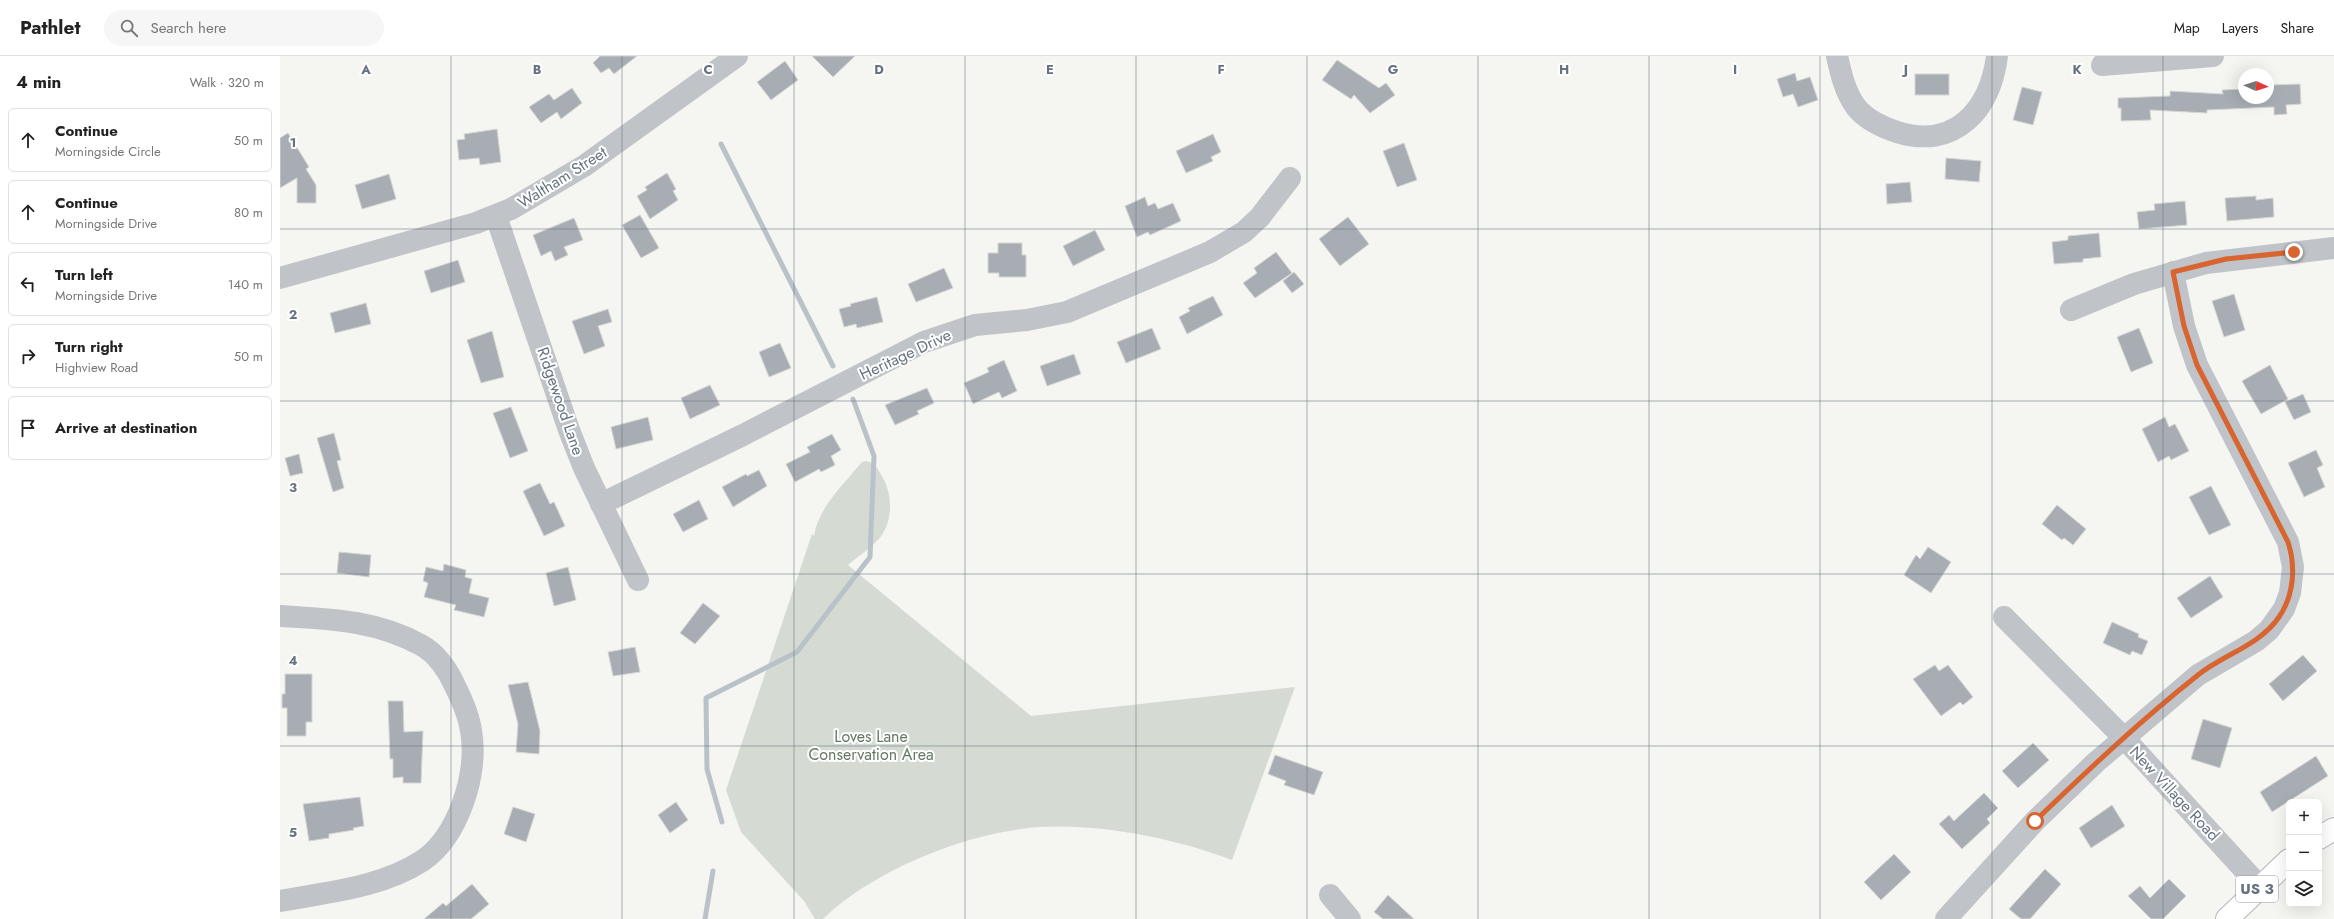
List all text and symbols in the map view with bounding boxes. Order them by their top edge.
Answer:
search box [104,10,384,46]
text: Pathlet [20,14,80,41]
icon: search [118,17,140,39]
text: Search here [150,17,226,39]
text: Map [2174,18,2200,38]
text: Layers [2222,18,2258,38]
text: Share [2280,18,2314,38]
text: A [360,60,371,79]
text: B [533,60,542,79]
text: C [703,60,713,79]
text: D [874,60,884,79]
text: E [1046,60,1054,79]
text: F [1217,60,1225,79]
text: G [1388,60,1399,79]
text: H [1559,60,1569,79]
text: I [1733,60,1737,79]
text: J [1901,60,1908,79]
text: K [2072,60,2082,79]
north arrow [2238,68,2274,104]
text: 4 min [16,70,61,94]
text: Walk · 320 m [189,73,264,92]
text: Continue [55,120,118,142]
icon: ahead [17,129,39,151]
text: 50 m [234,131,263,150]
text: 1 [290,133,296,152]
street label: Waltham Street [513,141,611,214]
text: Morningside Circle [55,142,161,161]
text: Continue [55,192,118,214]
icon: ahead [17,201,39,223]
text: 80 m [234,203,263,222]
text: Morningside Drive [55,214,157,233]
route end [2285,243,2303,261]
text: Turn left [55,264,113,286]
icon: left [17,273,39,295]
text: 140 m [228,275,263,294]
text: Morningside Drive [55,286,157,305]
text: 2 [289,305,297,324]
street label: Heritage Drive [856,323,955,386]
text: Turn right [55,336,123,358]
street label: Ridgewood Lane [531,344,590,458]
icon: right [17,345,39,367]
text: 50 m [234,347,263,366]
text: Highview Road [55,358,138,377]
icon: arrive [17,417,39,439]
text: Arrive at destination [55,417,197,439]
text: 3 [289,478,297,497]
text: 4 [288,651,298,670]
park label: Loves Lane Conservation Area [808,725,934,766]
street label: New Village Road [2124,741,2225,846]
map controls [2286,799,2322,907]
button: + [2286,799,2322,835]
route start [2026,812,2044,830]
text: 5 [289,823,297,842]
button: − [2286,835,2322,871]
button: layers [2286,871,2322,907]
road number: US 3 [2236,876,2278,902]

